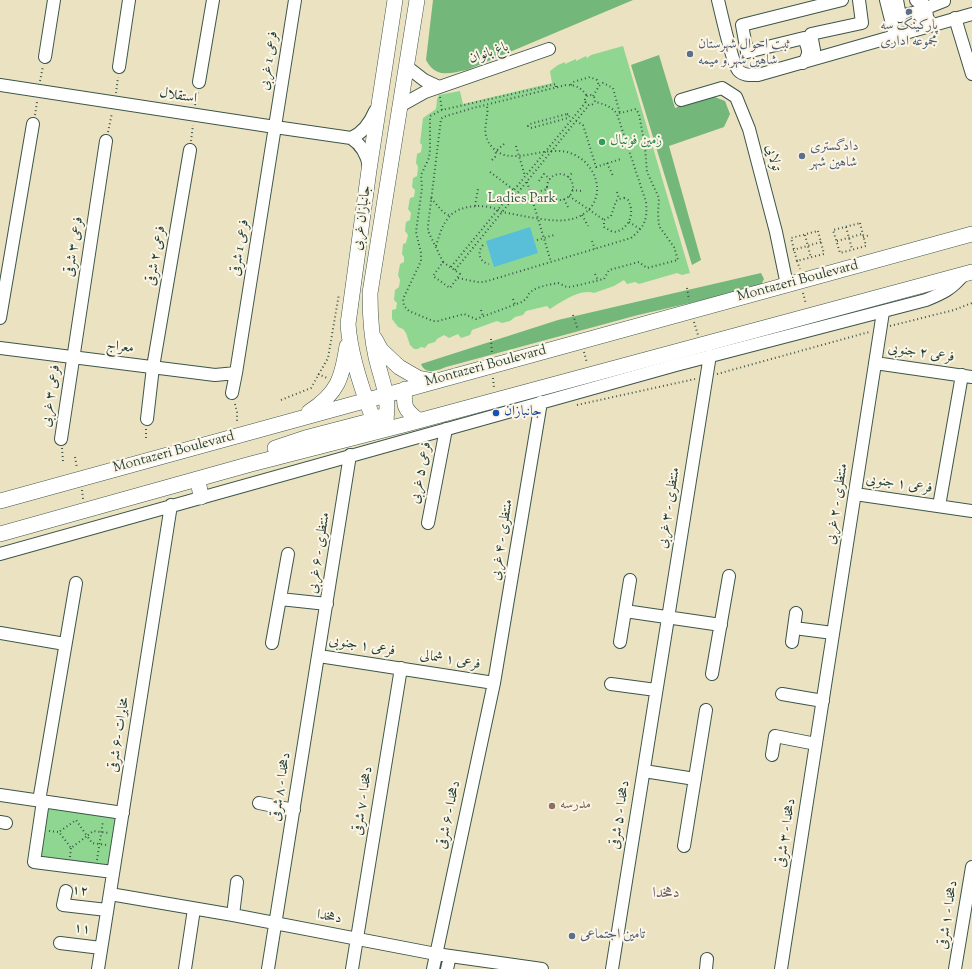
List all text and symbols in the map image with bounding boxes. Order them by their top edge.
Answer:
marker: پارکینگ سه مجموعه اداری [904,7,914,17]
place label: پارکینگ سه مجموعه اداری [880,19,938,52]
street label: فرعی 1 غربی [257,30,283,92]
place label: ثبت احوال شهرستان شاهین شهر و میمه [698,38,790,70]
street label: باغ بانوان [467,39,511,69]
marker: ثبت احوال شهرستان شاهین شهر و میمه [685,49,695,59]
street label: استقلال [158,86,198,108]
place label: زمین فوتبال [610,134,662,150]
marker: زمین فوتبال [597,137,607,147]
place label: دادگستری شاهین شهر [810,140,858,172]
street label: تولایی [760,143,784,173]
marker: دادگستری شاهین شهر [797,151,807,161]
street label: جانبازان غربی [350,184,376,252]
park label: Ladies Park [488,192,556,208]
street label: فرعی ۳ شرقی [62,216,88,278]
street label: فرعی 1 شرقی [228,218,254,278]
street label: فرعی ۲ شرقی [143,225,171,287]
street label: Montazeri Boulevard [735,258,861,306]
street label: معراج [105,338,135,358]
street label: فرعی ۲ جنوبی [887,341,955,367]
street label: Montazeri Boulevard [423,343,549,391]
street label: فرعی ۳ غربی [39,364,65,428]
place label: جانبازان [504,405,542,421]
marker: جانبازان [491,408,501,418]
street label: Montazeri Boulevard [111,429,237,477]
street label: فرعی ۵ غربی [408,441,436,505]
street label: منتظری - ۲ غربی [823,462,853,546]
street label: منتظری - ۳ غربی [655,466,685,550]
street label: فرعی ۱ جنوبی [865,472,933,498]
street label: منتظری - ۴ غربی [488,498,518,582]
street label: منتظری - ۶ غربی [305,511,335,595]
street label: فرعی ۱ جنوبی [328,633,396,661]
street label: فرعی ۱ شمالی [419,648,481,674]
street label: مخابرات -۶ شرقی [106,696,134,774]
street label: دهخدا - ۸ شرقی [268,751,296,823]
street label: دهخدا - ۷ شرقی [350,765,378,837]
street label: دهخدا - ۶ شرقی [435,779,465,851]
street label: دهخدا - ۵ شرقی [607,779,635,851]
street label: دهخدا - ۳ شرقی [773,797,801,869]
place label: مدرسه [560,798,591,814]
marker: مدرسه [547,801,557,811]
street label: دهخدا - ۱ شرقی [935,879,963,951]
street label: ۱۲ [71,883,89,901]
district label: دهخدا [653,885,679,903]
street label: دهخدا [315,907,343,929]
street label: ۱۱ [73,921,91,939]
place label: تامین اجتماعی [580,928,645,944]
marker: تامین اجتماعی [567,931,577,941]

